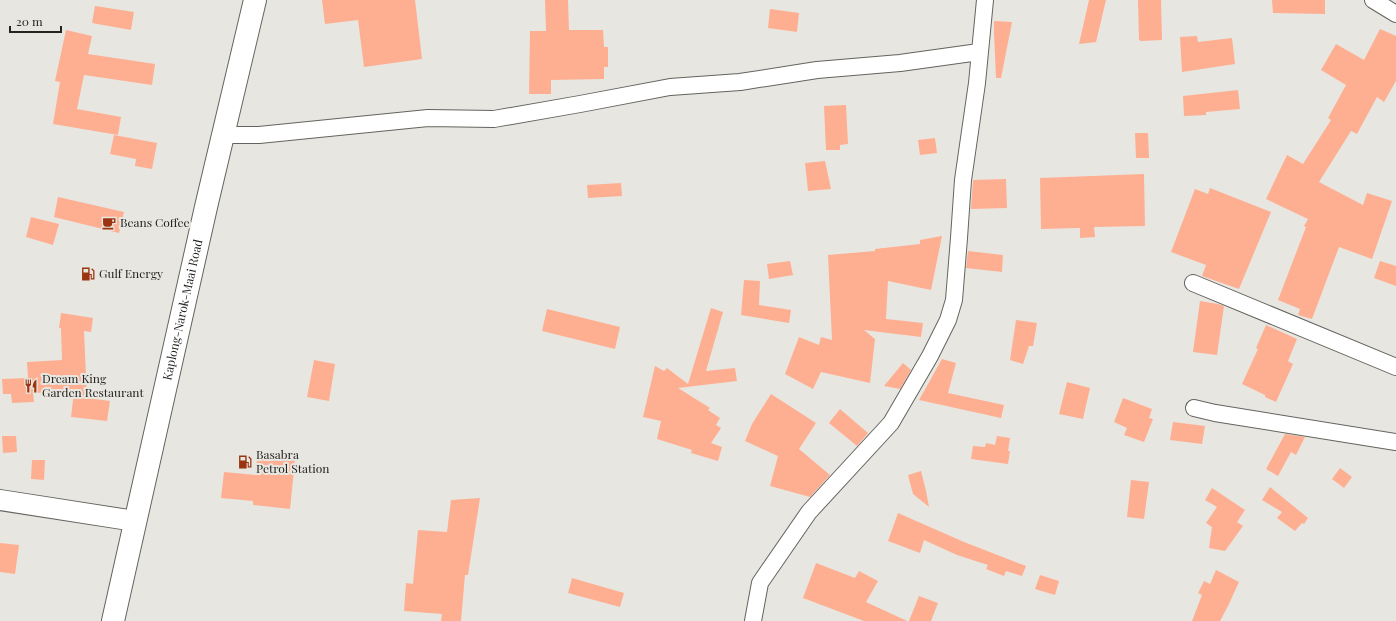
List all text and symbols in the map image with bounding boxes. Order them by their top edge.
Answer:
scale bar [10,8,61,34]
text: 20 m [16,13,43,29]
place label: Beans Coffee [120,214,190,230]
cafe icon: Beans Coffee [101,215,117,231]
street label: Kaplong-Narok-Maai Road [158,237,206,382]
place label: Gulf Energy [99,265,163,281]
fuel station icon: Gulf Energy [80,266,96,282]
place label: Dream King Garden Restaurant [42,370,145,400]
restaurant icon: Dream King Garden Restaurant [23,378,39,394]
place label: Basabra Petrol Station [256,446,329,476]
fuel station icon: Basabra Petrol Station [237,454,253,470]

